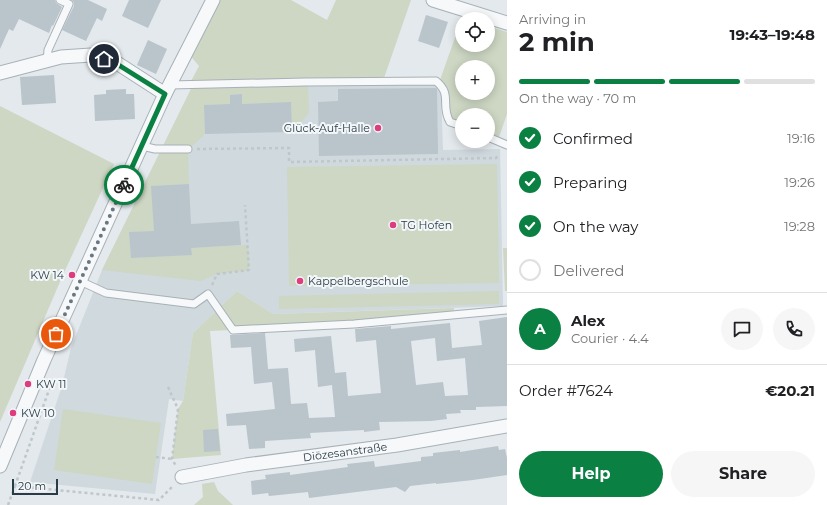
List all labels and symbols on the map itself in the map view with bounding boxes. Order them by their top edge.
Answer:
pin [87,42,121,76]
place label: Glück-Auf-Halle [284,121,370,135]
marker: Glück-Auf-Halle [373,123,383,133]
courier [104,165,144,205]
place label: TG Hofen [401,218,452,232]
marker: TG Hofen [388,220,398,230]
place label: KW 14 [30,268,65,282]
marker: KW 14 [67,270,77,280]
place label: Kappelbergschule [308,274,409,288]
marker: Kappelbergschule [295,276,305,286]
pin [39,317,73,351]
place label: KW 11 [36,377,66,391]
marker: KW 11 [23,379,33,389]
place label: KW 10 [21,406,55,420]
marker: KW 10 [8,408,18,418]
street label: Diözesanstraße [302,439,388,464]
scale bar [12,477,58,496]

